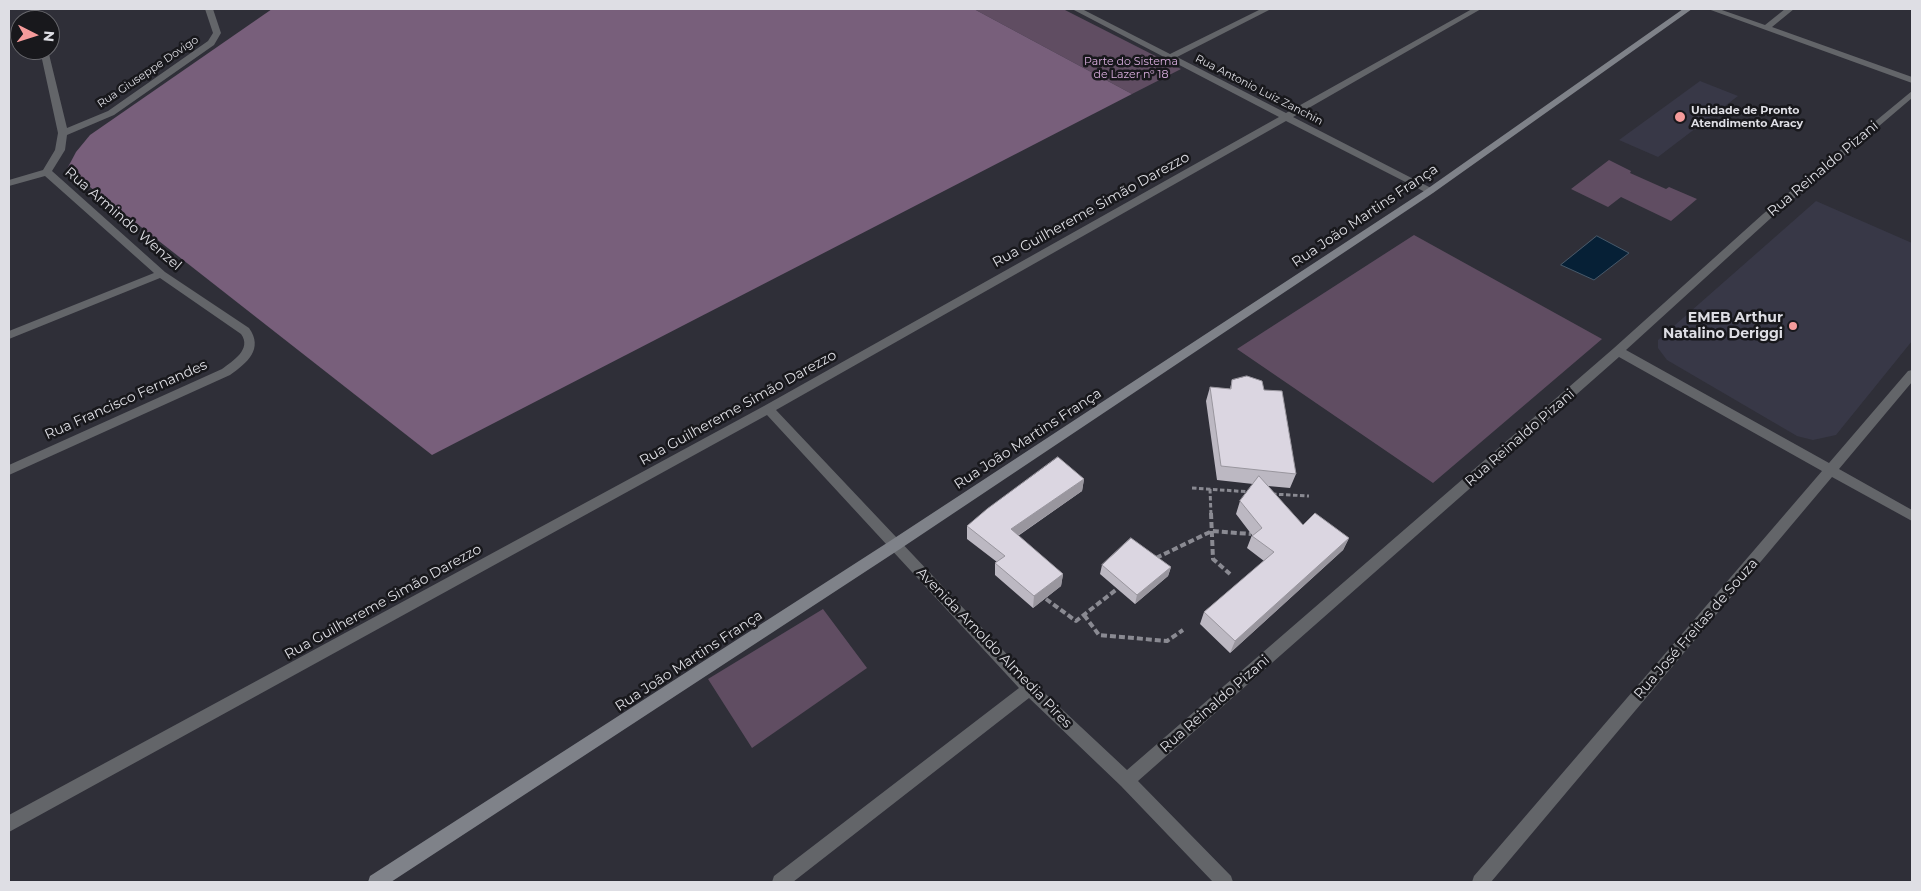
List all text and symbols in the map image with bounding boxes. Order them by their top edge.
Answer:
north arrow [10,10,60,60]
text: N [39,30,58,43]
street label: Rua Giuseppe Dovigo [95,33,201,111]
street label: Rua Antonio Luiz Zanchin [1193,52,1325,128]
park label: Parte do Sistema de Lazer nº 18 [1084,55,1178,81]
place label: Unidade de Pronto Atendimento Aracy [1691,104,1803,130]
marker: Unidade de Pronto Atendimento Aracy [1673,110,1687,124]
street label: Rua Reinaldo Pizani [1764,118,1882,220]
street label: Rua Guilhereme Simão Darezzo [990,149,1192,271]
street label: Rua João Martins França [1289,161,1441,271]
street label: Rua Armindo Wenzel [61,164,185,274]
place label: EMEB Arthur Natalino Deriggi [1663,310,1783,342]
marker: EMEB Arthur Natalino Deriggi [1787,320,1799,332]
street label: Rua Guilhereme Simão Darezzo [637,347,839,469]
street label: Rua Francisco Fernandes [42,357,210,443]
street label: Rua João Martins França [951,385,1105,493]
street label: Rua Reinaldo Pizani [1462,386,1578,490]
street label: Rua Guilhereme Simão Darezzo [282,541,484,663]
street label: Rua José Freitas de Souza [1630,555,1762,703]
street label: Avenida Arnoldo Almedia Pires [913,564,1075,732]
street label: Rua João Martins França [612,607,766,715]
street label: Rua Reinaldo Pizani [1157,652,1273,756]

